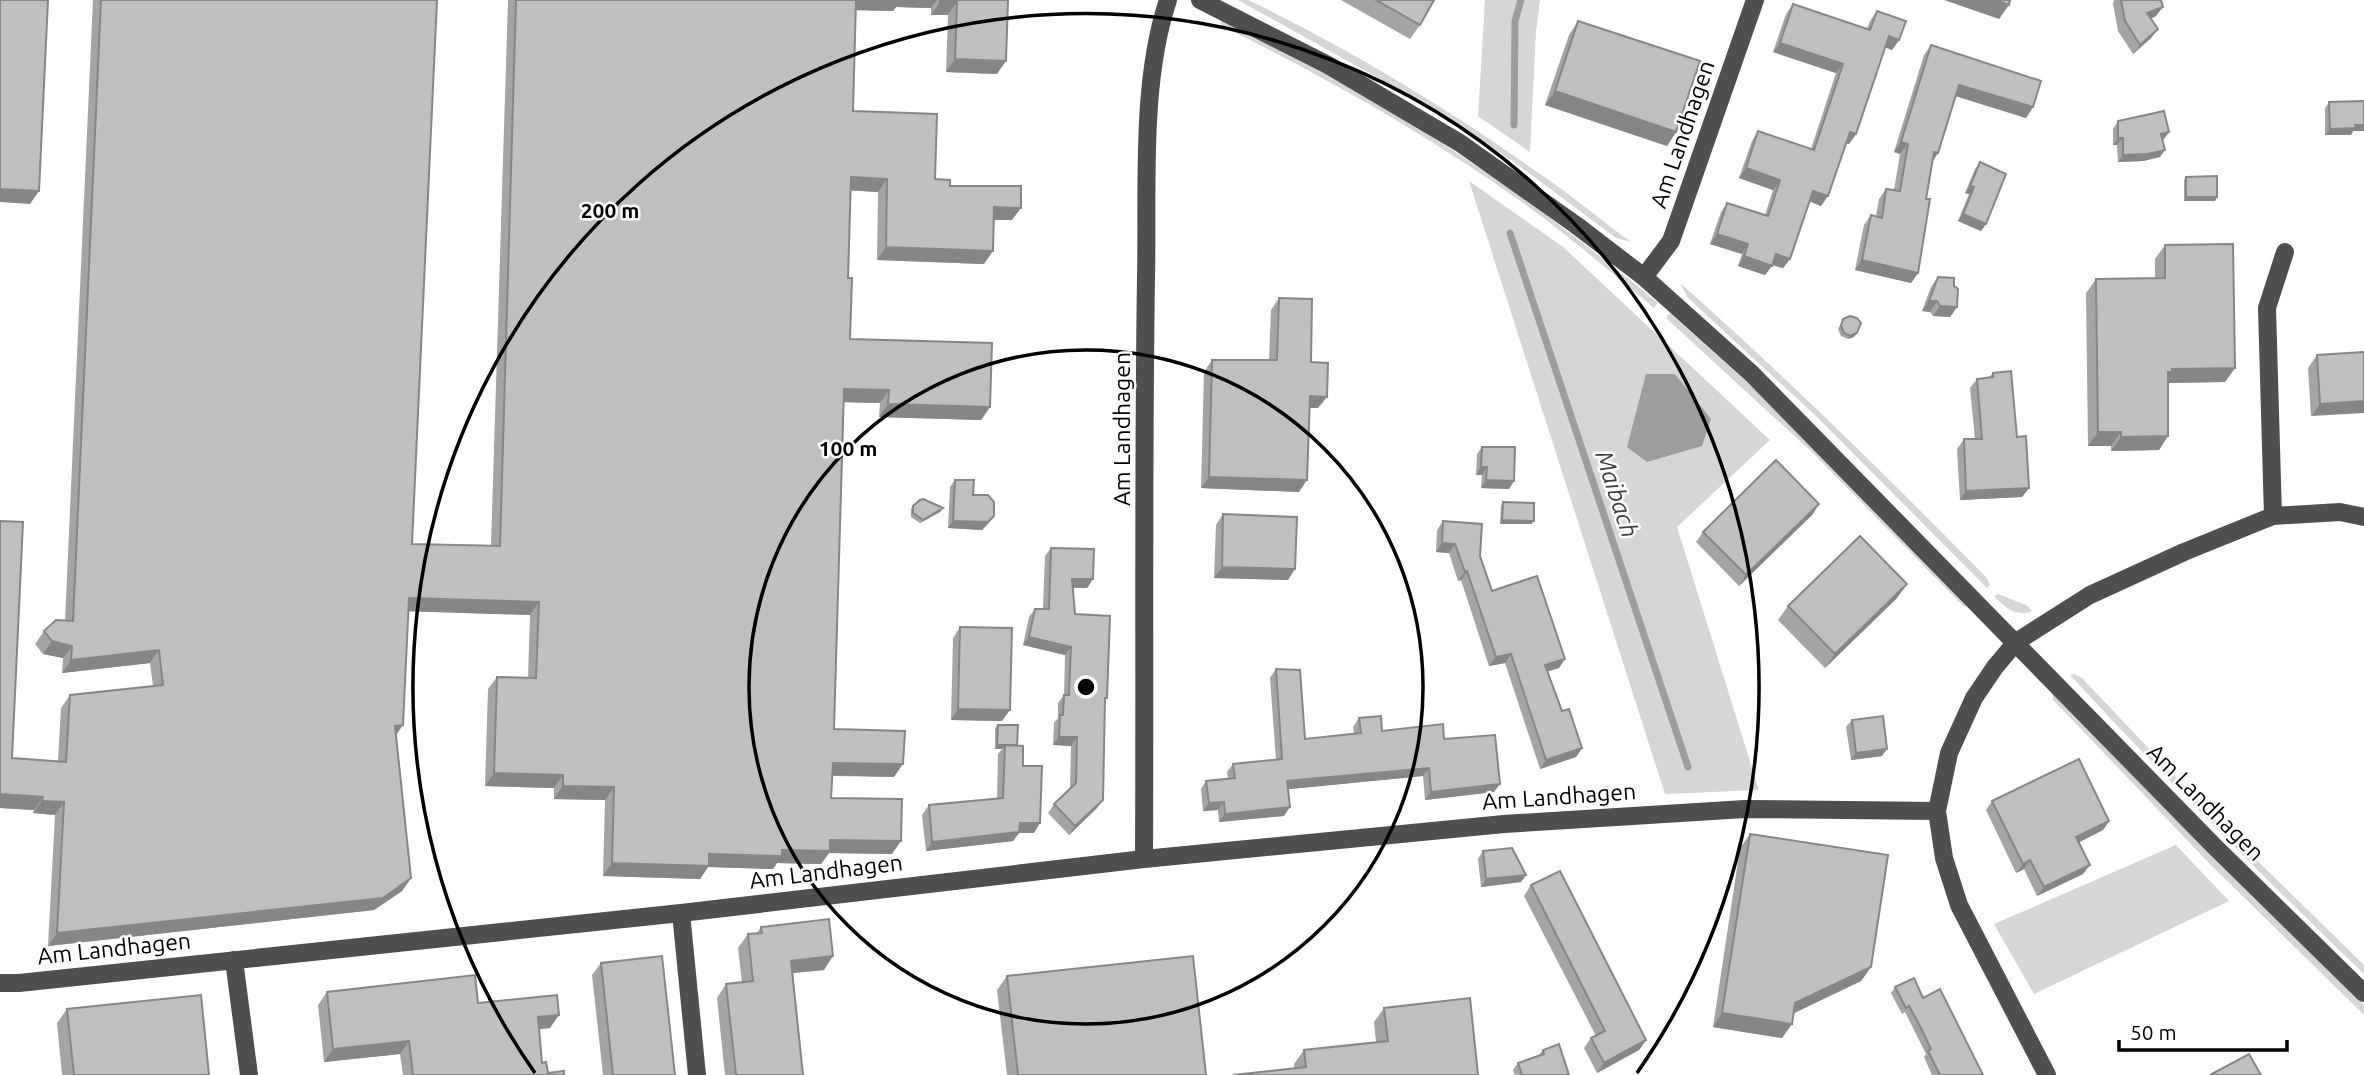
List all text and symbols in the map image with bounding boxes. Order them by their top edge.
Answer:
street label: Am Landhagen [1645,57,1719,211]
text: 200 m [581,198,639,222]
street label: Am Landhagen [1109,352,1134,506]
text: 100 m [819,436,877,460]
water label: Maibach [1590,447,1644,541]
centre of rings [1074,675,1098,699]
street label: Am Landhagen [2143,739,2269,865]
street label: Am Landhagen [1481,778,1637,814]
street label: Am Landhagen [748,849,904,893]
street label: Am Landhagen [36,928,192,968]
scale bar [2119,1009,2287,1052]
text: 50 m [2130,1020,2177,1044]

